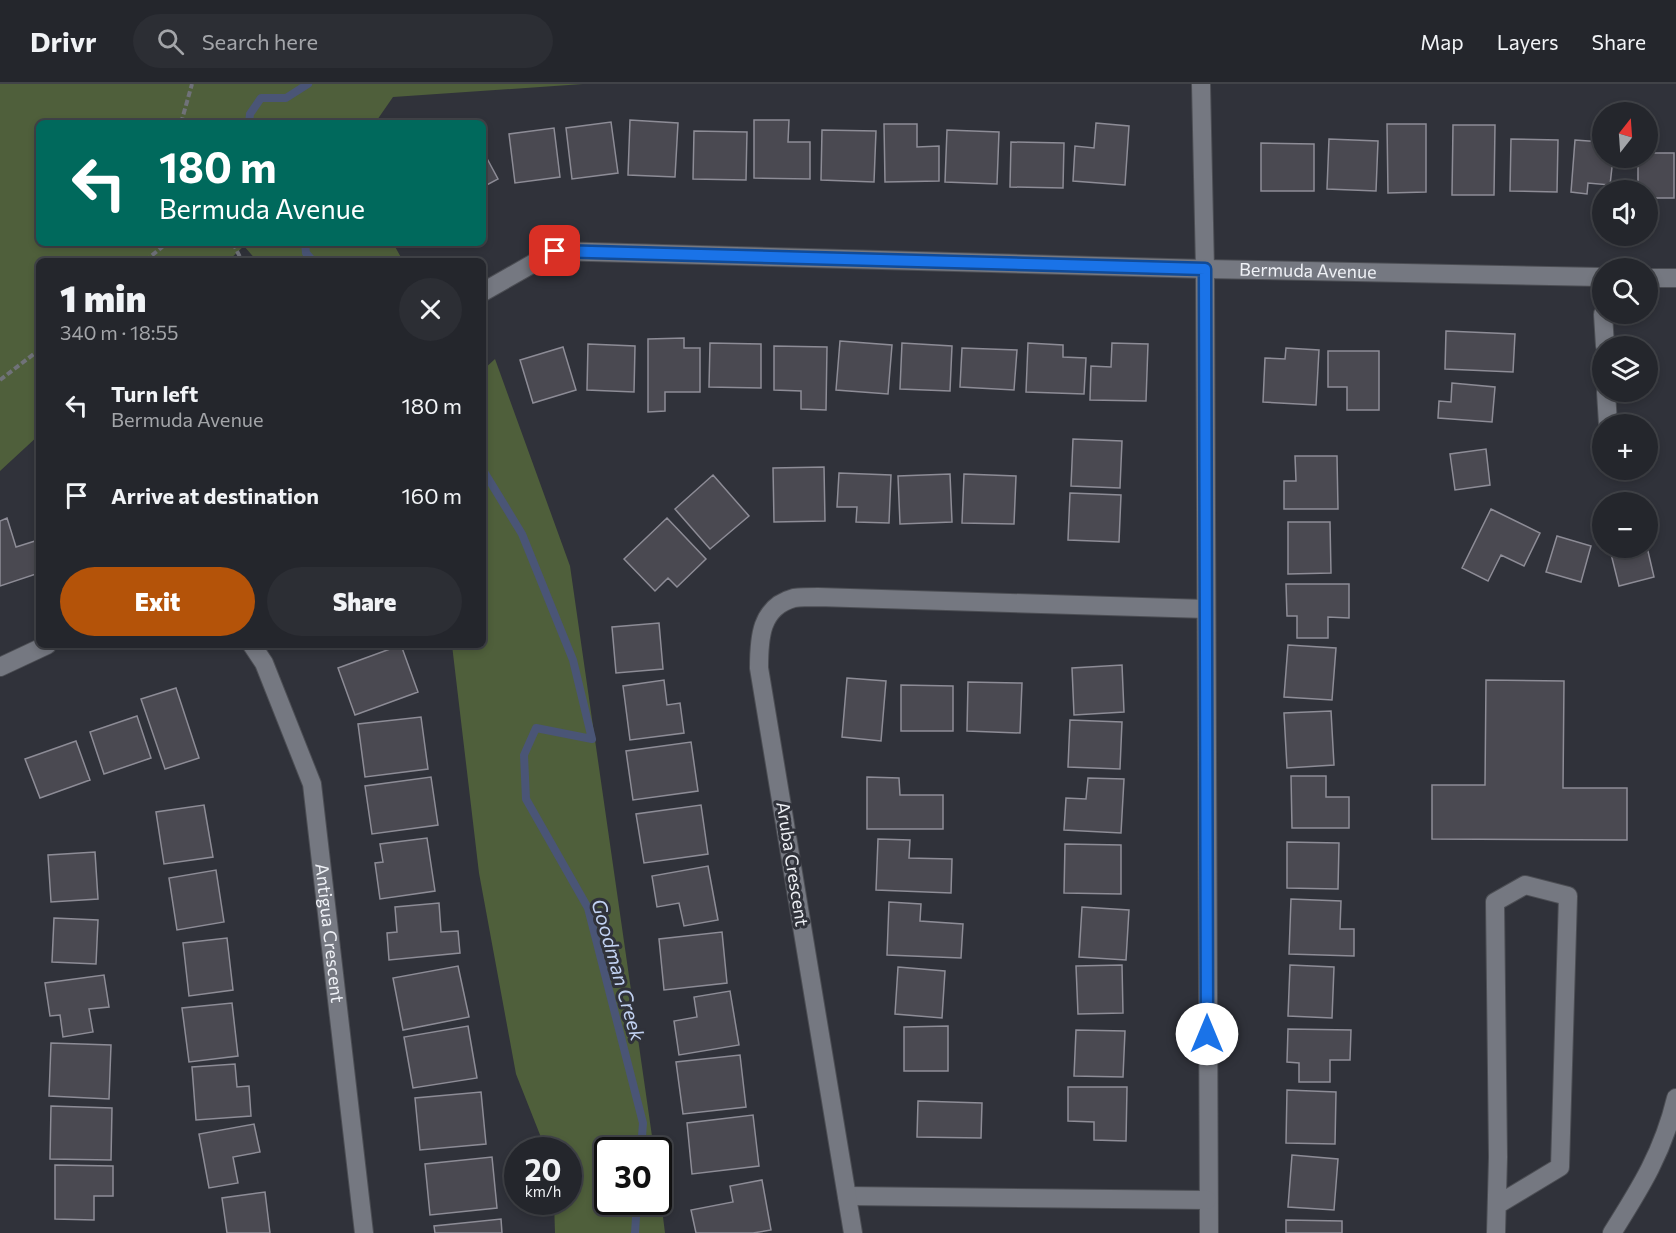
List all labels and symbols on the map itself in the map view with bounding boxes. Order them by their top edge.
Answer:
north arrow [1592,102,1658,168]
pin [529,225,580,276]
street label: Bermuda Avenue [1239,258,1377,282]
street label: Aruba Crescent [772,800,814,928]
street label: Antigua Crescent [311,862,349,1004]
water label: Goodman Creek [587,896,651,1045]
position arrow [1175,1002,1239,1066]
speed limit sign: 30 [594,1137,672,1215]

